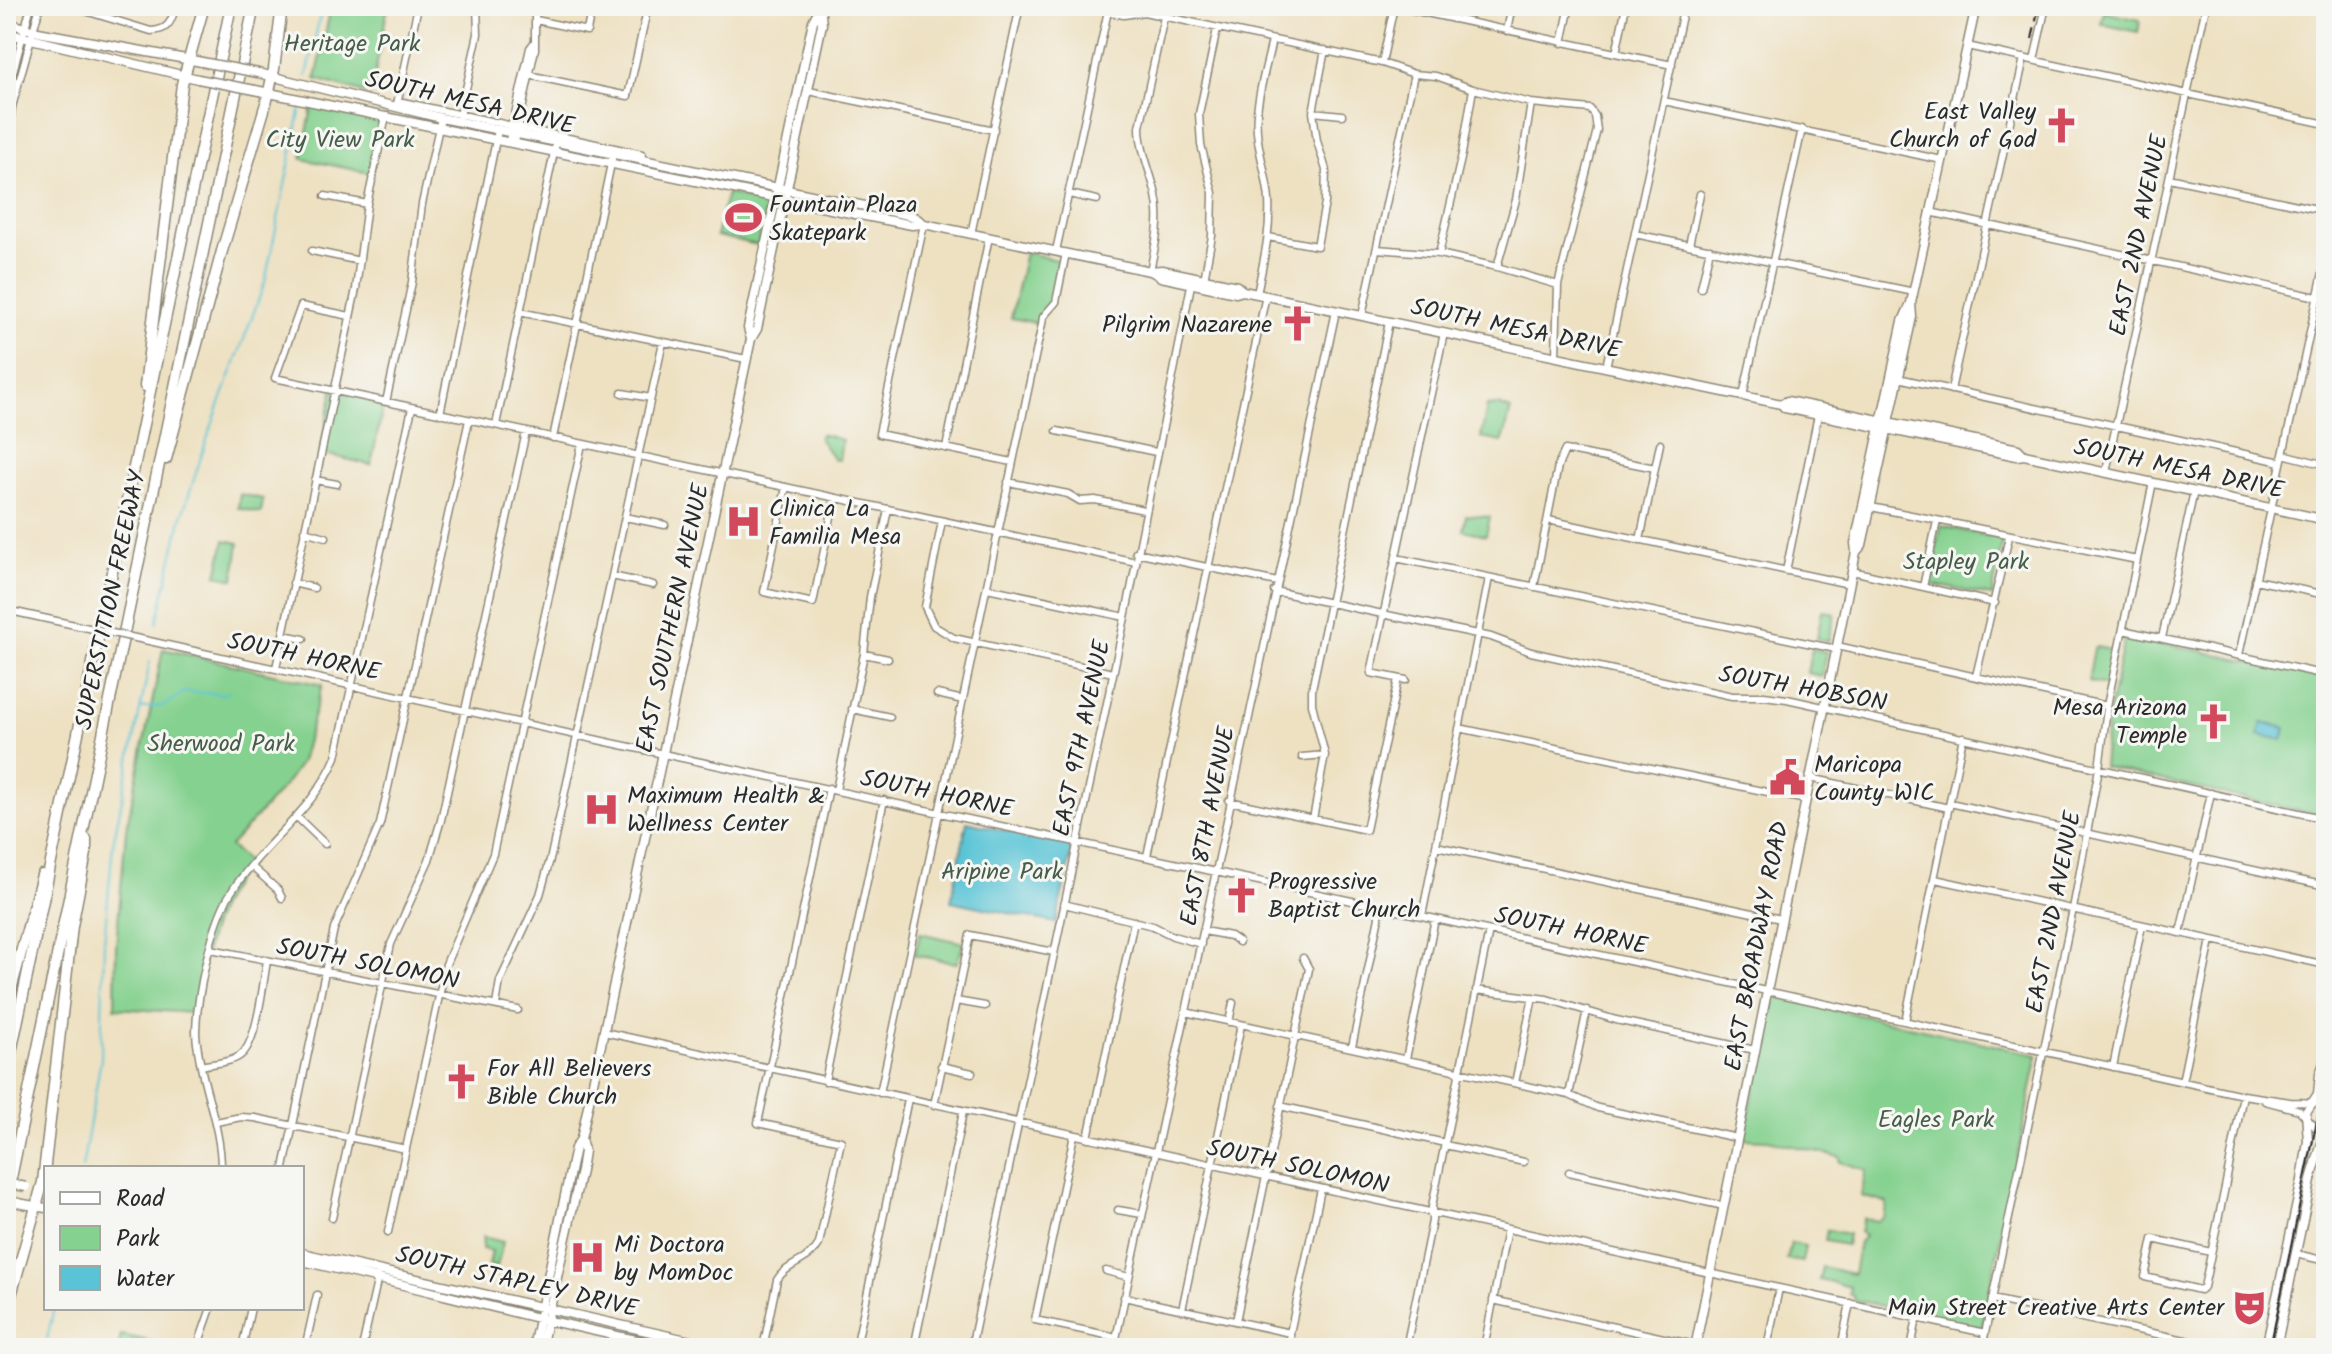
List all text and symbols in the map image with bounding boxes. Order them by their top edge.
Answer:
park label: Heritage Park [284,25,421,64]
street label: SOUTH MESA DRIVE [361,60,579,147]
place label: East Valley Church of God [1889,93,2037,160]
church icon: East Valley Church of God [2043,106,2081,144]
park label: City View Park [266,121,415,160]
street label: EAST 2ND AVENUE [2099,130,2180,340]
place label: Fountain Plaza Skatepark [769,186,917,253]
sports icon: Fountain Plaza Skatepark [724,199,762,237]
street label: SOUTH MESA DRIVE [1407,288,1625,371]
church icon: Pilgrim Nazarene [1279,305,1317,343]
place label: Pilgrim Nazarene [1102,306,1272,345]
street label: SOUTH MESA DRIVE [2070,428,2288,511]
street label: SUPERSTITION FREEWAY [65,466,158,733]
street label: EAST SOUTHERN AVENUE [626,479,721,757]
place label: Clinica La Familia Mesa [769,490,901,557]
hospital icon: Clinica La Familia Mesa [724,503,762,541]
park label: Stapley Park [1903,543,2030,582]
street label: SOUTH HORNE [224,622,385,693]
street label: EAST 9TH AVENUE [1043,635,1123,840]
street label: SOUTH HOBSON [1716,656,1890,723]
place label: Mesa Arizona Temple [2052,689,2187,756]
church icon: Mesa Arizona Temple [2194,702,2232,740]
street label: EAST 8TH AVENUE [1170,722,1247,930]
park label: Sherwood Park [147,725,295,764]
place label: Maricopa County WIC [1814,746,1934,813]
street label: SOUTH HORNE [857,759,1018,830]
public building icon: Maricopa County WIC [1769,759,1807,797]
place label: Maximum Health & Wellness Center [627,777,825,844]
hospital icon: Maximum Health & Wellness Center [582,790,620,828]
street label: EAST 2ND AVENUE [2016,807,2093,1017]
street label: EAST BROADWAY ROAD [1714,818,1801,1074]
park label: Aripine Park [941,853,1064,892]
place label: Progressive Baptist Church [1268,863,1420,930]
church icon: Progressive Baptist Church [1223,876,1261,914]
street label: SOUTH HORNE [1491,896,1652,967]
street label: SOUTH SOLOMON [273,928,462,1001]
place label: For All Believers Bible Church [487,1050,652,1117]
church icon: For All Believers Bible Church [442,1063,480,1101]
park label: Eagles Park [1878,1101,1995,1140]
street label: SOUTH SOLOMON [1203,1129,1392,1206]
legend [44,1166,304,1310]
text: Road [116,1180,165,1219]
text: Park [116,1220,160,1259]
place label: Mi Doctora by MomDoc [614,1226,733,1293]
street label: SOUTH STAPLEY DRIVE [392,1236,643,1330]
hospital icon: Mi Doctora by MomDoc [569,1239,607,1277]
text: Water [116,1260,176,1299]
theatre icon: Main Street Creative Arts Center [2231,1288,2269,1326]
place label: Main Street Creative Arts Center [1888,1289,2226,1328]

